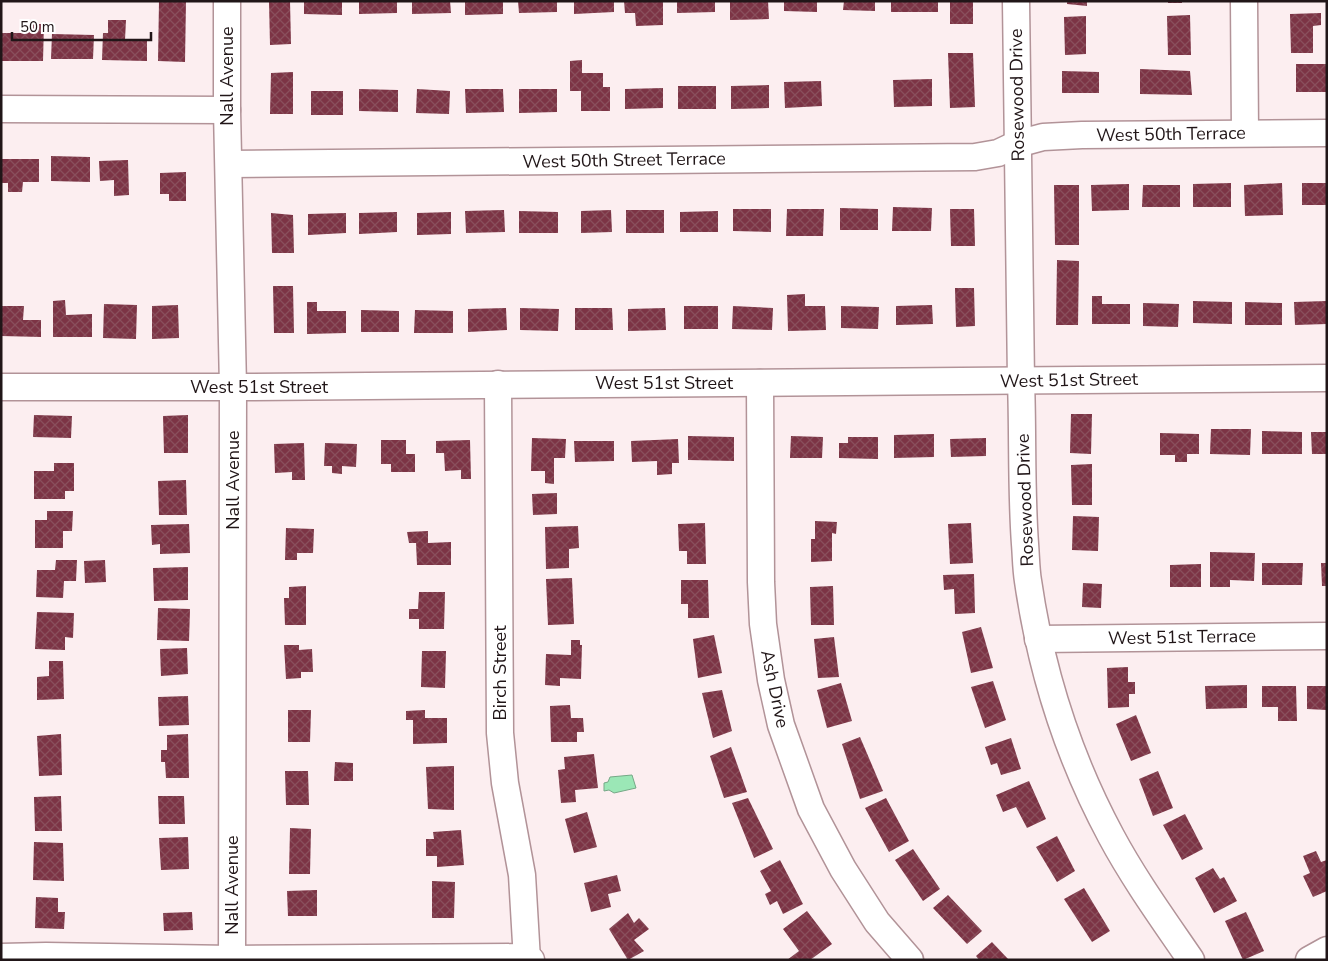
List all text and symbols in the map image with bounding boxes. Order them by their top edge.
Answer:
scale bar [12,10,151,42]
text: 50 m [20,17,55,37]
street label: Nall Avenue [215,26,239,126]
street label: Rosewood Drive [1004,28,1030,162]
street label: West 50th Terrace [1096,121,1246,147]
street label: West 50th Street Terrace [522,146,726,174]
street label: West 51st Street [1000,367,1139,393]
street label: West 51st Street [595,371,734,395]
street label: West 51st Street [190,375,329,399]
street label: Nall Avenue [221,430,245,530]
street label: Rosewood Drive [1011,433,1039,567]
street label: West 51st Terrace [1108,624,1256,650]
street label: Birch Street [488,625,512,720]
street label: Ash Drive [755,648,795,730]
street label: Nall Avenue [220,835,244,935]

